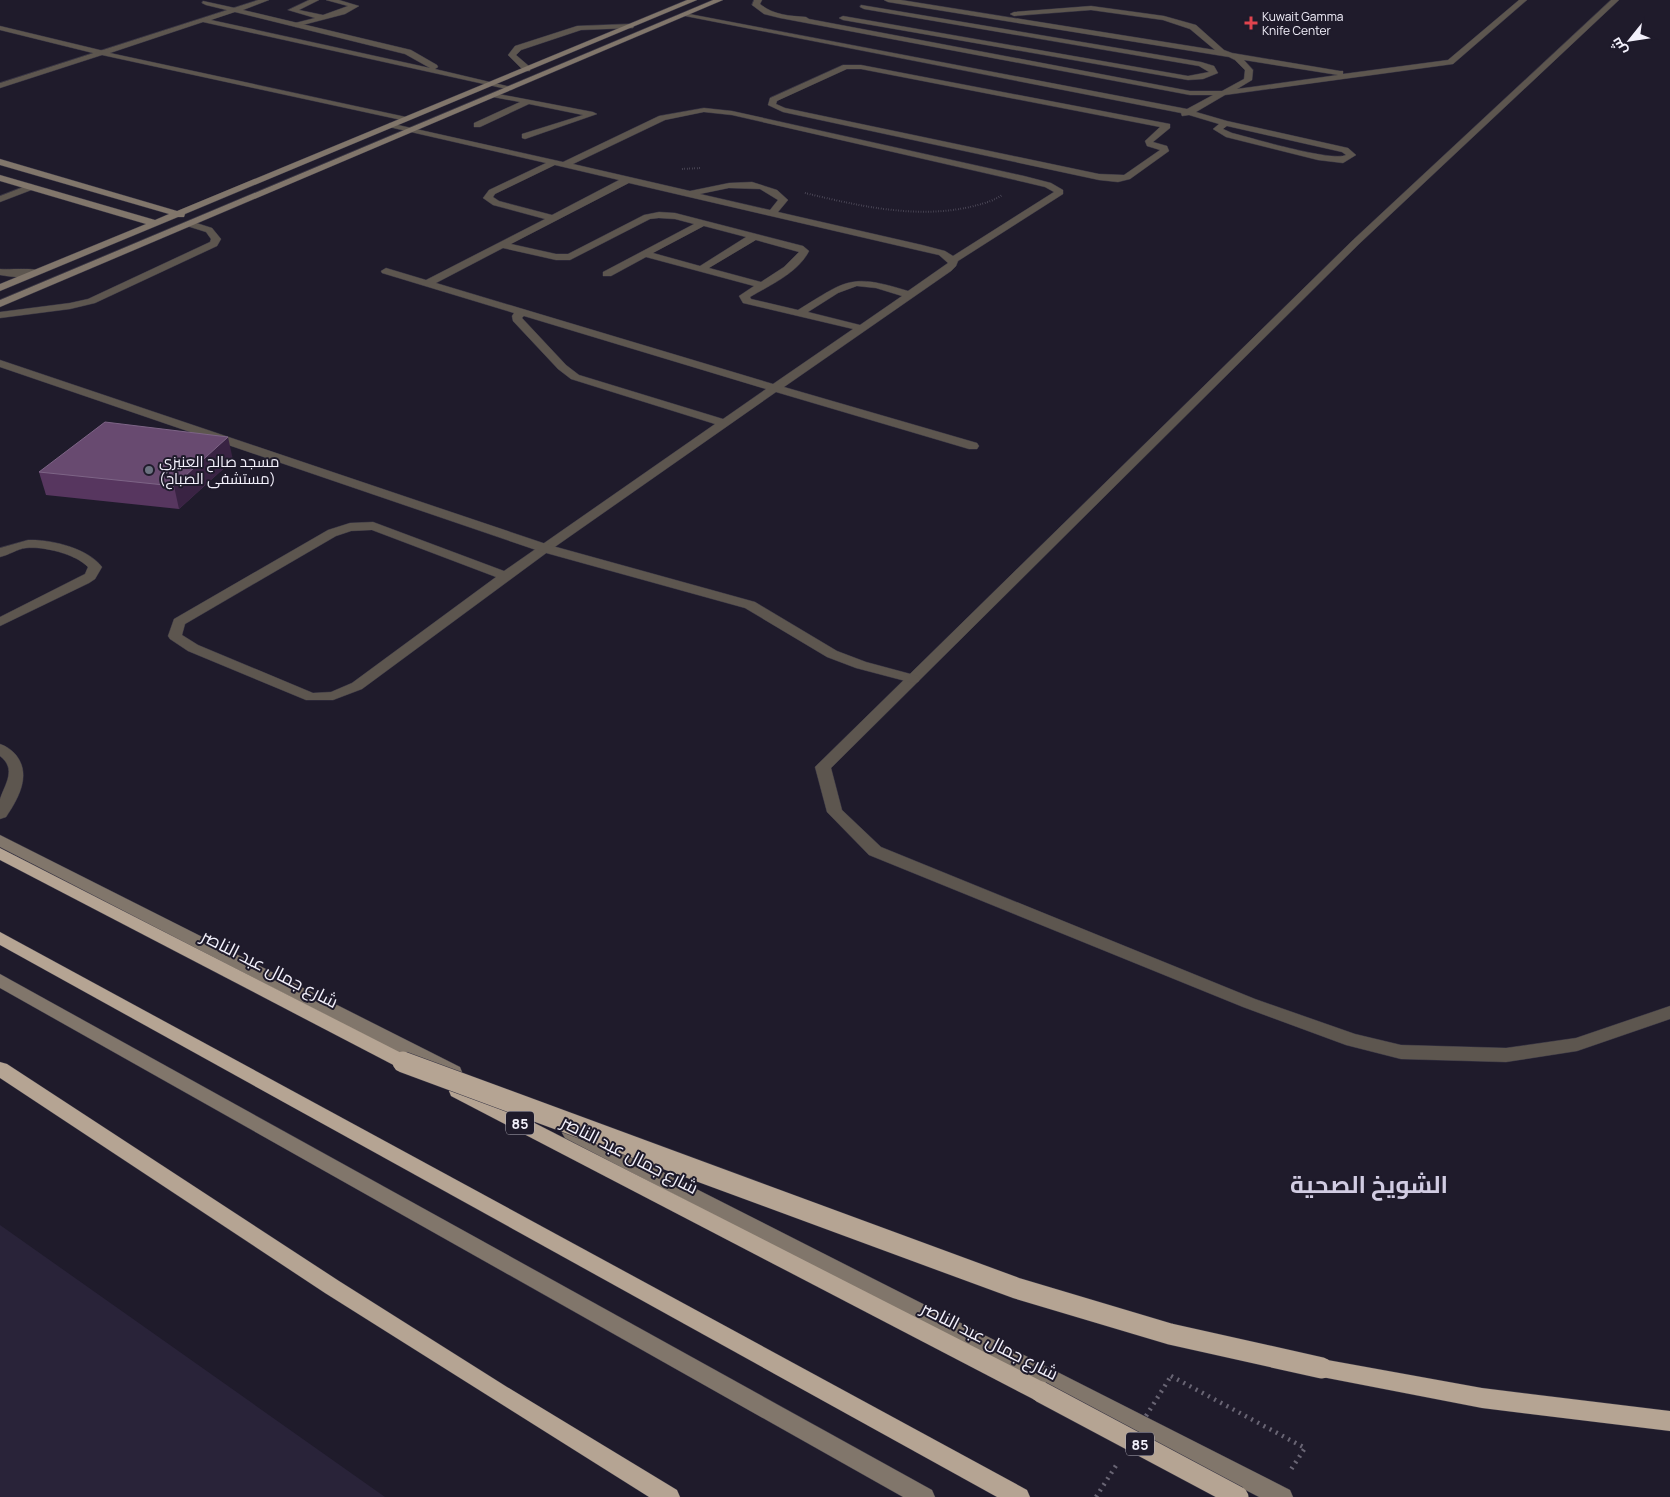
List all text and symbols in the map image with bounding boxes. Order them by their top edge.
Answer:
place label: Kuwait Gamma Knife Center [1262,8,1344,39]
north arrow [1605,15,1655,65]
marker: Kuwait Gamma Knife Center [1244,16,1258,30]
text: ش [1606,34,1631,59]
place label: مسجد صالح العنيزي (مستشفى الصباح) [159,451,279,490]
marker: مسجد صالح العنيزي (مستشفى الصباح) [143,464,155,476]
street label: شارع جمال عبد الناصر [196,923,343,1014]
street label: شارع جمال عبد الناصر [556,1109,703,1200]
road number: 85 [506,1112,534,1134]
district label: الشويخ الصحية [1290,1167,1448,1201]
street label: شارع جمال عبد الناصر [916,1295,1063,1386]
road number: 85 [1126,1432,1154,1456]

